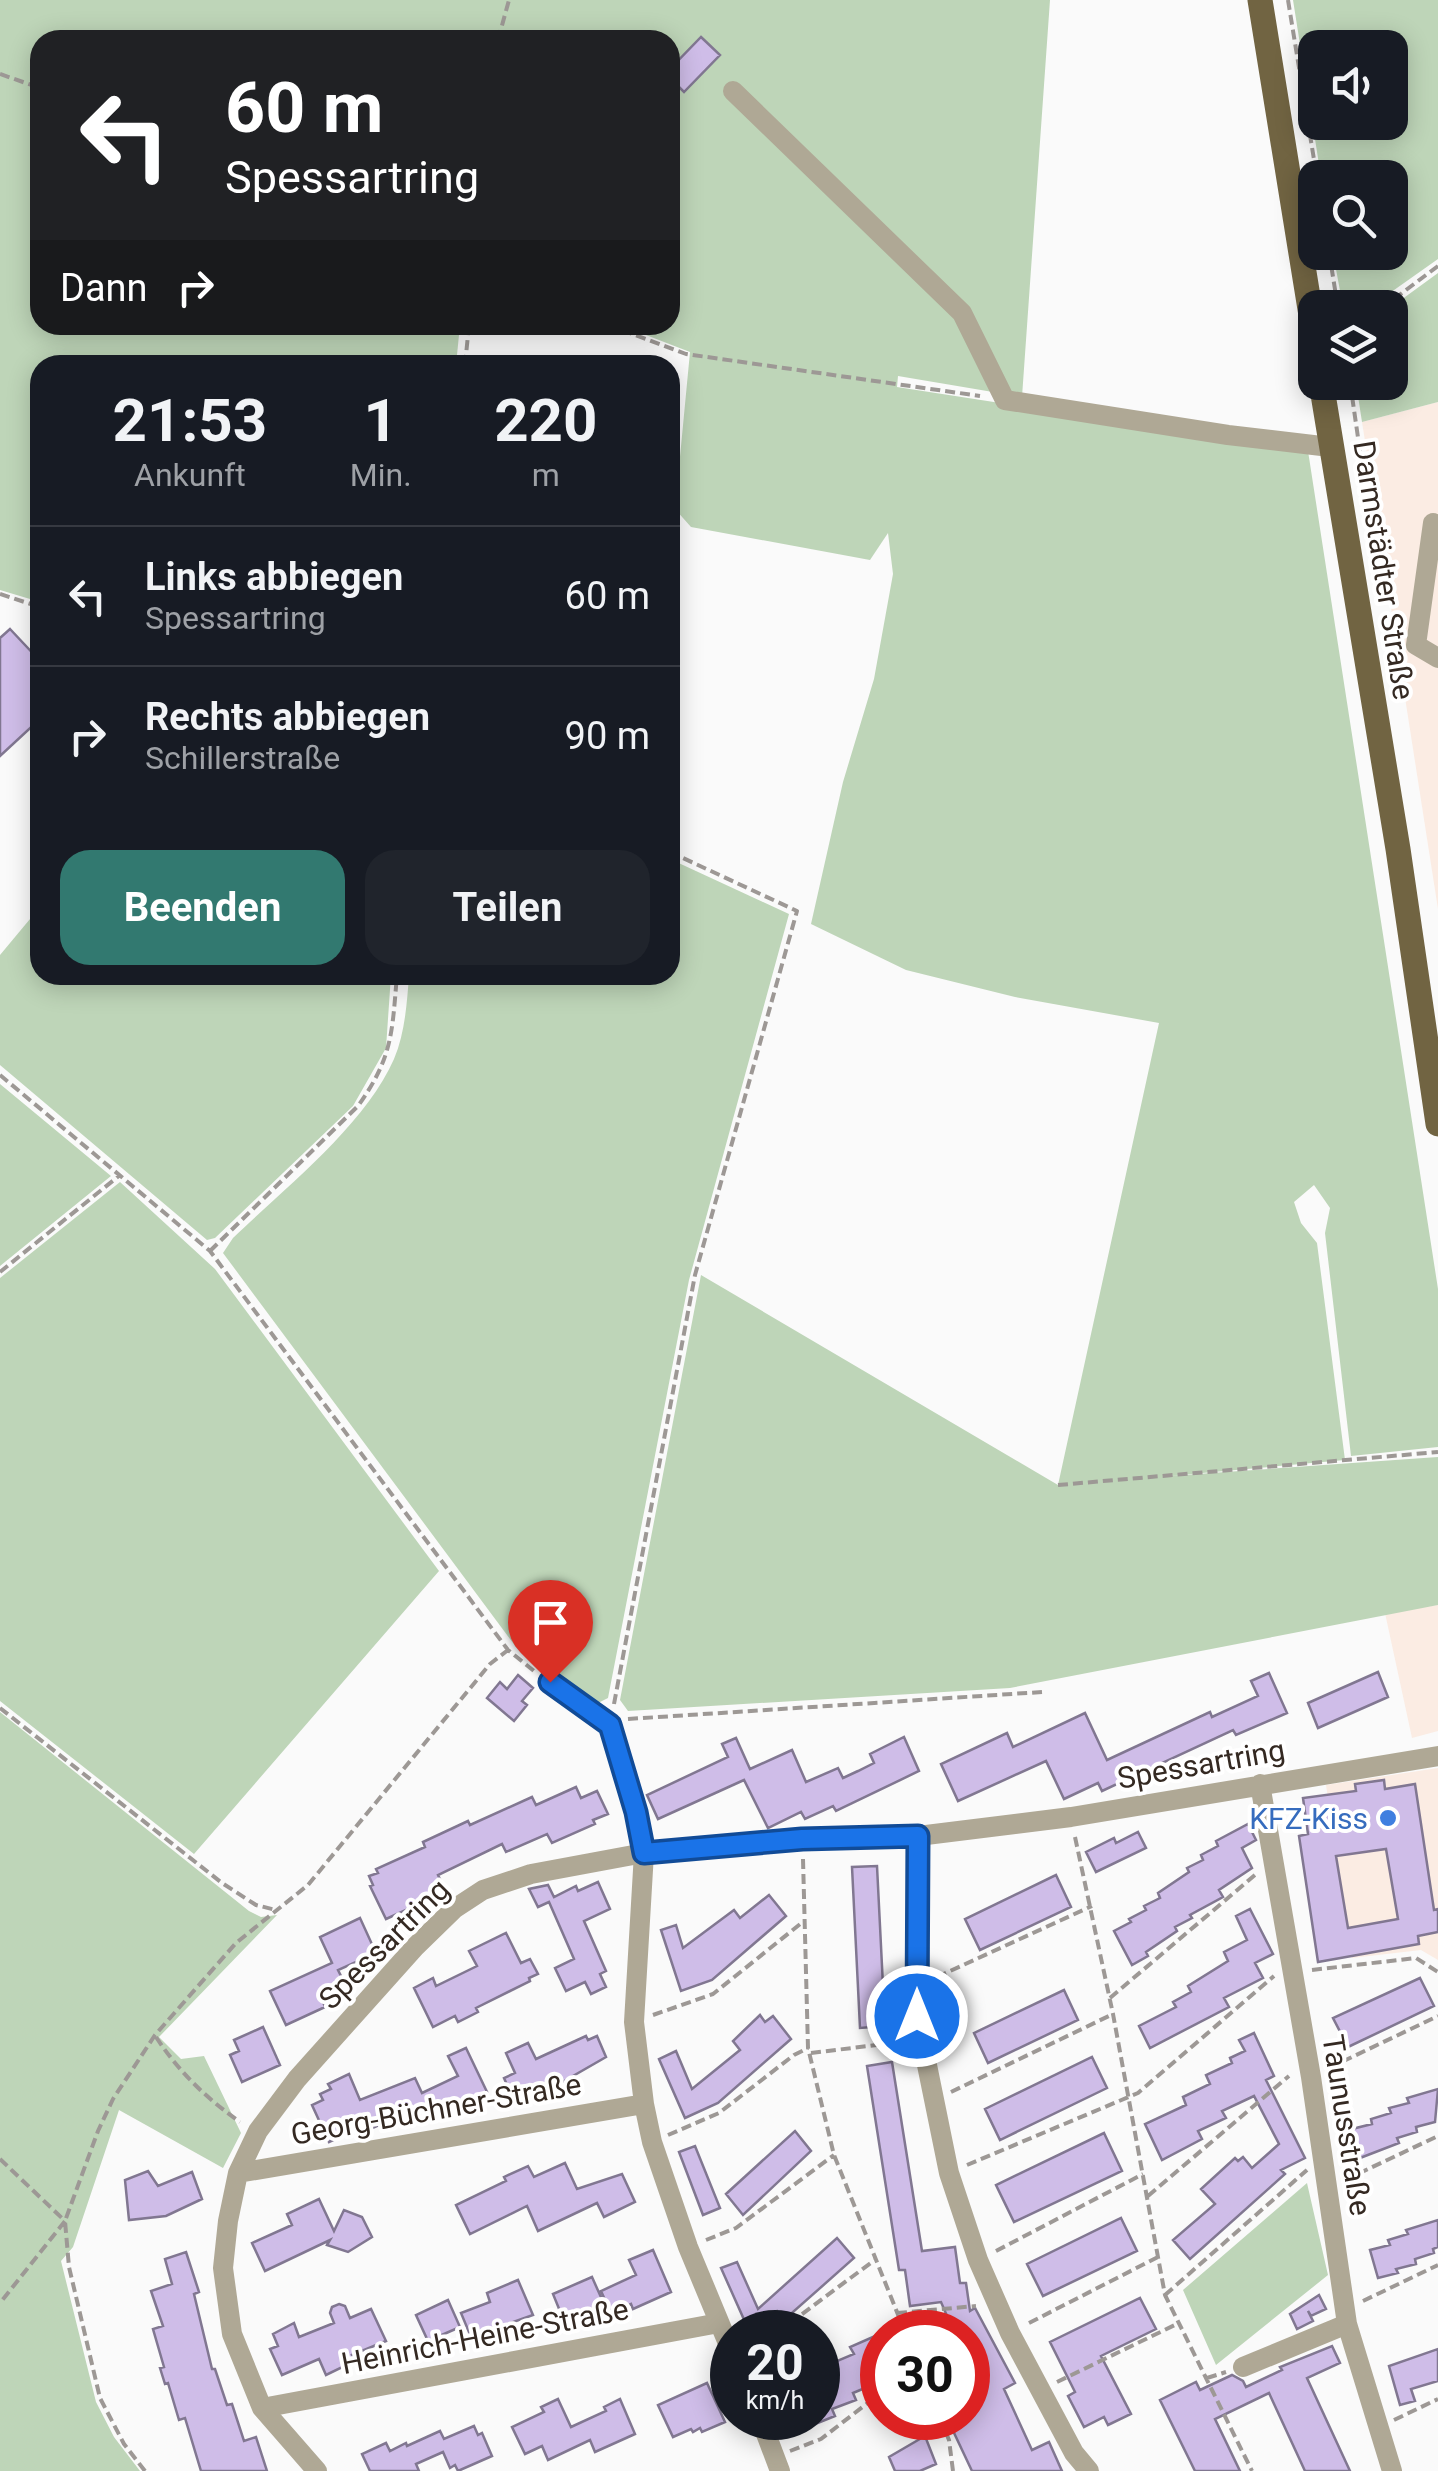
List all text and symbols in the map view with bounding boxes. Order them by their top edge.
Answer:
map controls [1298,30,1408,400]
button: sound [1298,30,1408,140]
text: 60 m [225,67,383,149]
icon: left [60,70,190,200]
text: Spessartring [225,151,479,204]
button: search [1298,160,1408,270]
icon: right [168,260,223,315]
text: Dann [60,266,148,310]
button: layers [1298,290,1408,400]
text: 21:53 [113,385,267,456]
text: 1 [363,385,398,456]
text: 220 [494,385,597,456]
street label: Darmstädter Straße [1346,438,1422,702]
text: Ankunft [134,456,246,494]
text: Min. [350,456,412,494]
text: m [532,456,560,494]
text: Links abbiegen [145,555,403,599]
icon: left [60,569,115,624]
text: 60 m [565,574,650,618]
text: Spessartring [145,599,326,637]
text: Rechts abbiegen [145,695,430,739]
icon: right [60,709,115,764]
text: 90 m [565,714,650,758]
text: Schillerstraße [145,739,340,777]
button: Beenden [60,850,345,965]
button: Teilen [365,850,650,965]
pin [508,1580,593,1683]
icon: arrive [523,1595,578,1650]
street label: Spessartring [1115,1732,1287,1796]
place label: KFZ-Kiss [1249,1801,1368,1836]
marker: KFZ-Kiss [1377,1807,1399,1829]
street label: Spessartring [312,1872,456,2016]
position arrow [865,1964,969,2068]
street label: Taunusstraße [1315,2032,1379,2218]
street label: Georg-Büchner-Straße [288,2066,584,2152]
street label: Heinrich-Heine-Straße [338,2291,632,2381]
speed limit sign: 30 [860,2310,990,2440]
text: 20 [746,2334,804,2392]
text: km/h [746,2386,804,2415]

